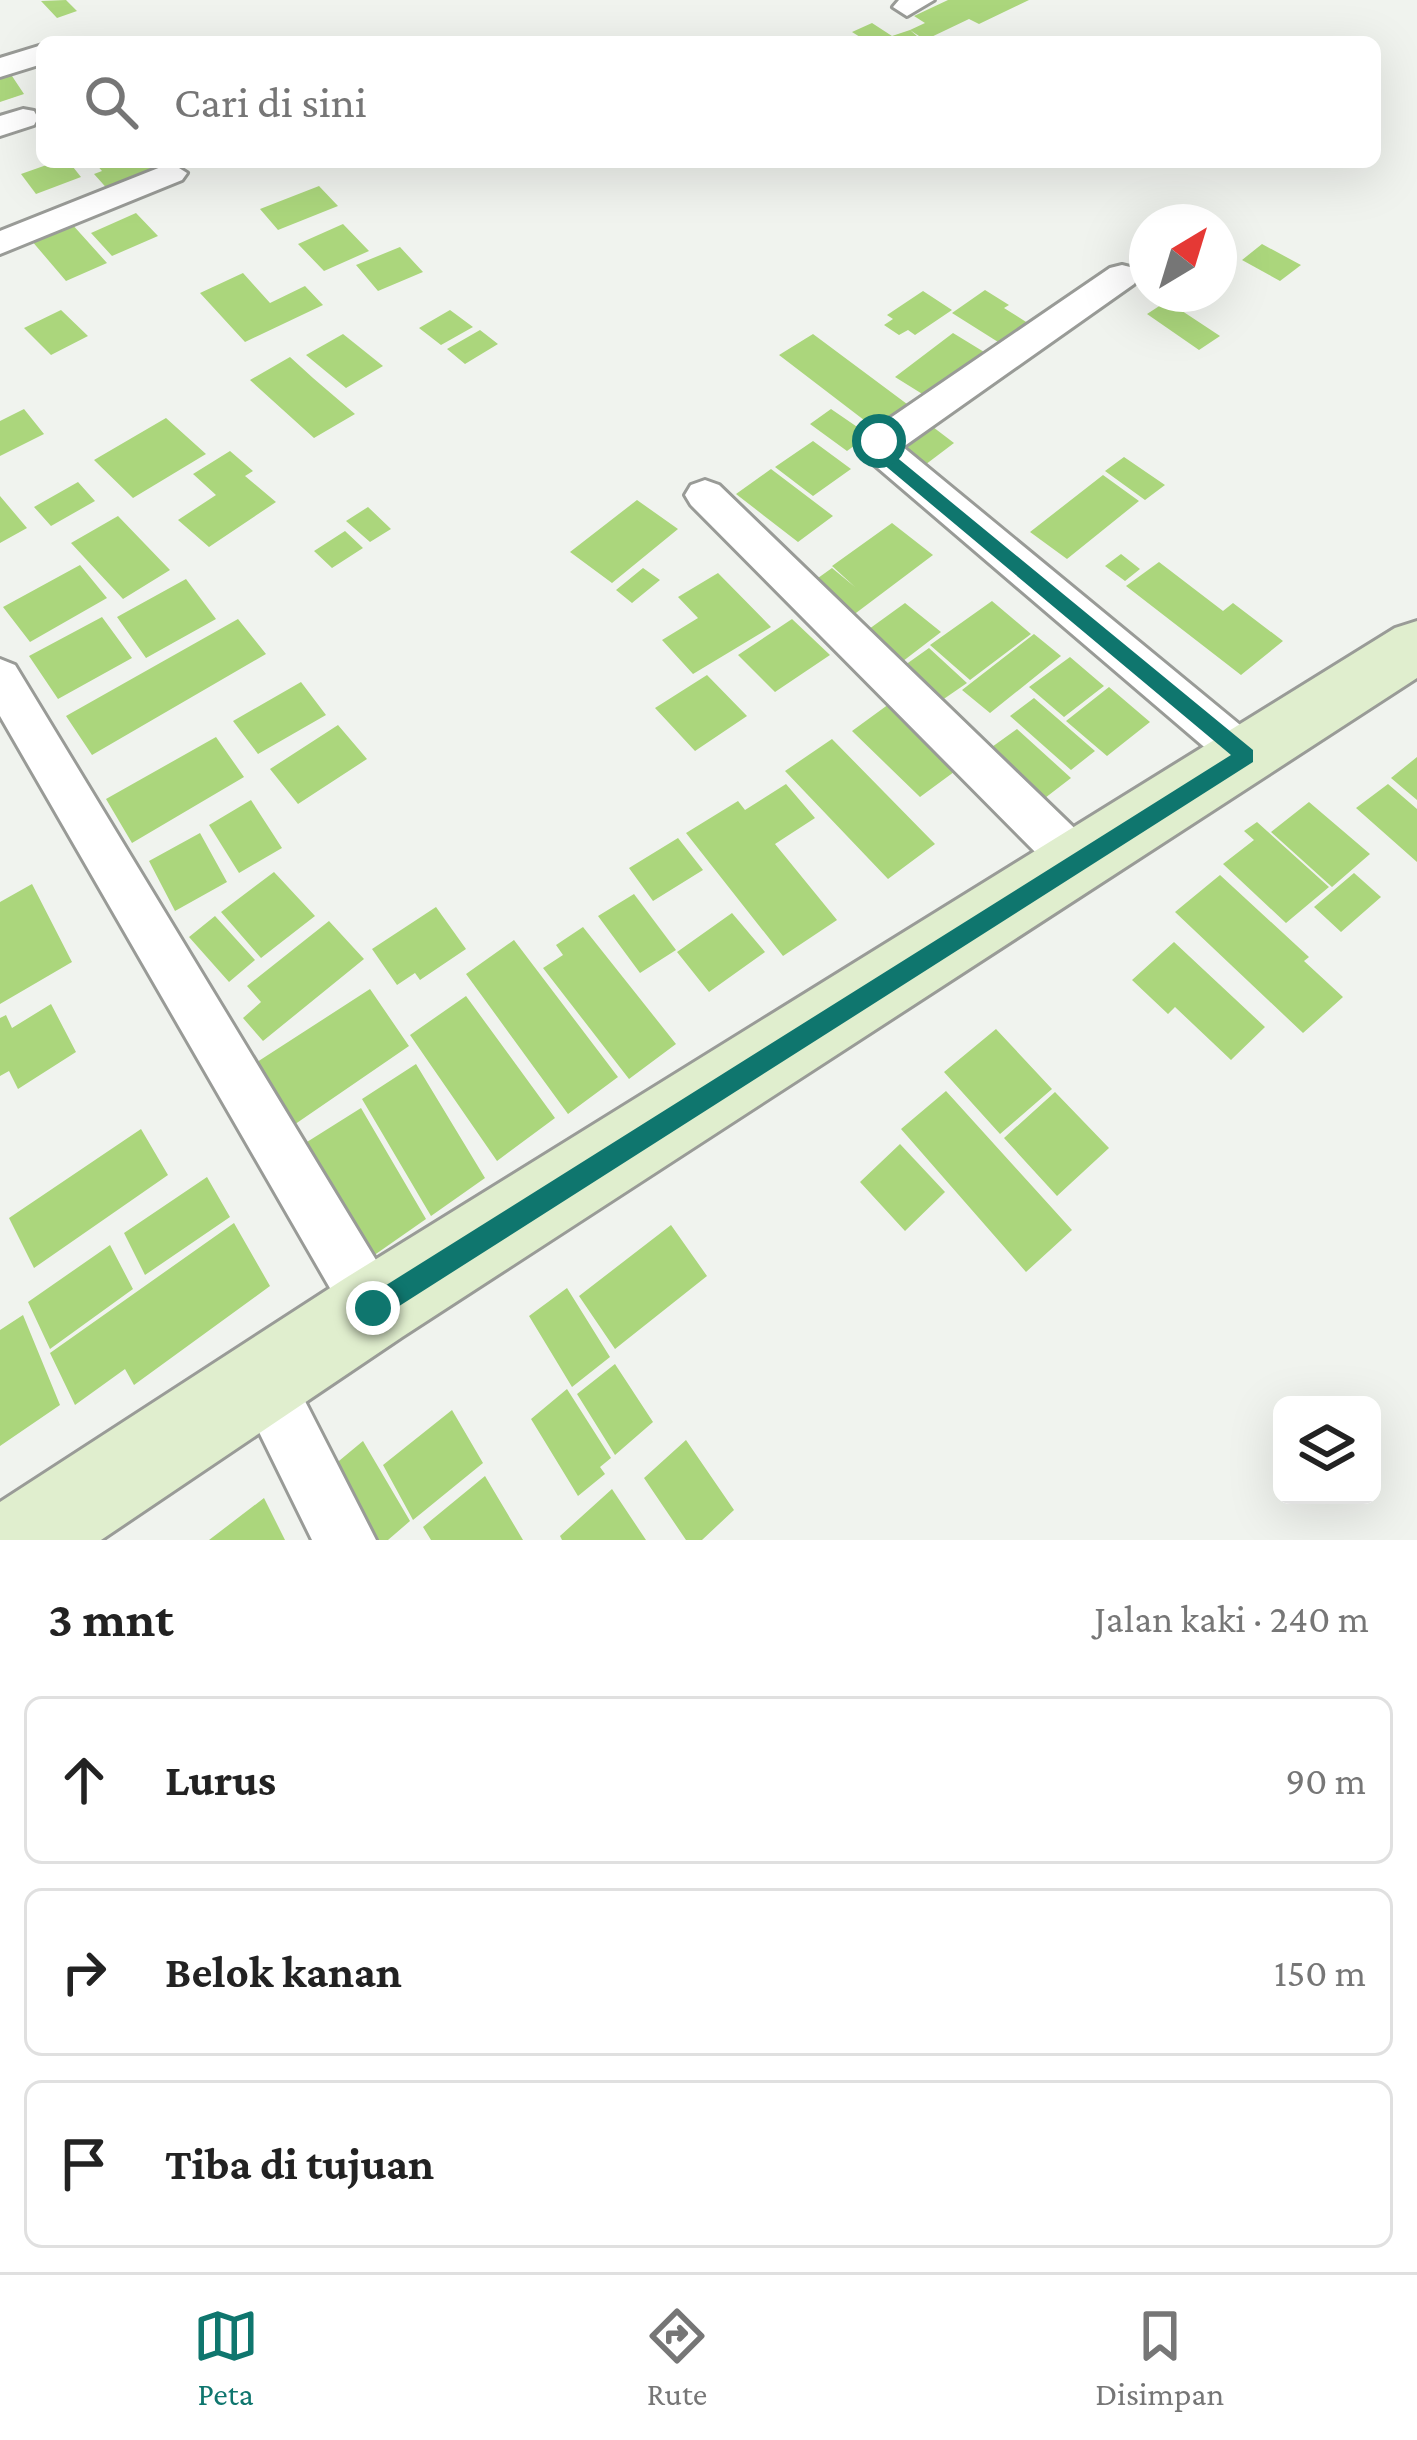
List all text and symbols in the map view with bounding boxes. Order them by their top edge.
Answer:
search box [36,36,1381,168]
icon: search [78,69,144,135]
text: Cari di sini [174,77,367,127]
north arrow [1129,204,1237,312]
route start [852,414,906,468]
route end [346,1281,400,1335]
map controls [1273,1396,1381,1504]
button: layers [1273,1396,1381,1504]
text: 3 mnt [48,1590,174,1647]
text: Jalan kaki · 240 m [1094,1597,1369,1640]
icon: ahead [51,1747,117,1813]
text: Lurus [165,1755,276,1805]
text: 90 m [1285,1759,1366,1802]
icon: right [51,1939,117,2005]
text: Belok kanan [165,1947,402,1997]
text: 150 m [1274,1951,1366,1994]
icon: arrive [51,2131,117,2197]
text: Tiba di tujuan [165,2139,434,2189]
tab: Peta [193,2303,259,2412]
tab: Rute [644,2303,710,2412]
tab: Disimpan [1095,2303,1224,2412]

